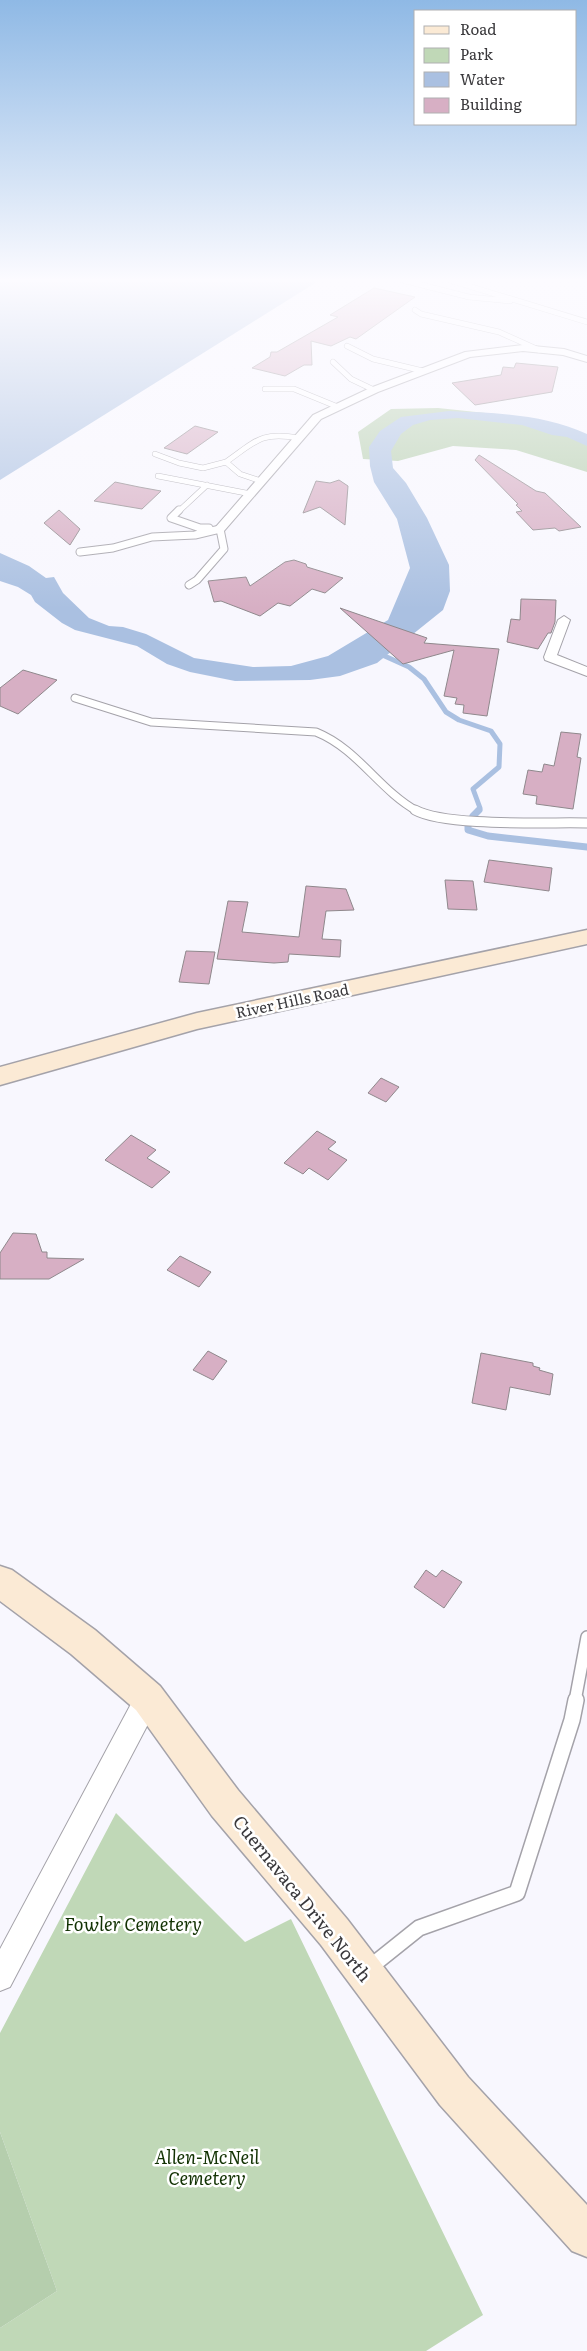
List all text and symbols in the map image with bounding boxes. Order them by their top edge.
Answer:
legend [414,10,577,125]
text: Road [460,17,496,40]
text: Park [460,42,494,65]
text: Water [460,67,505,90]
text: Building [460,92,522,115]
street label: River Hills Road [233,977,351,1023]
street label: Cuernavaca Drive North [227,1809,379,1987]
park label: Fowler Cemetery [64,1910,202,1937]
park label: Allen-McNeil Cemetery [155,2143,260,2191]

